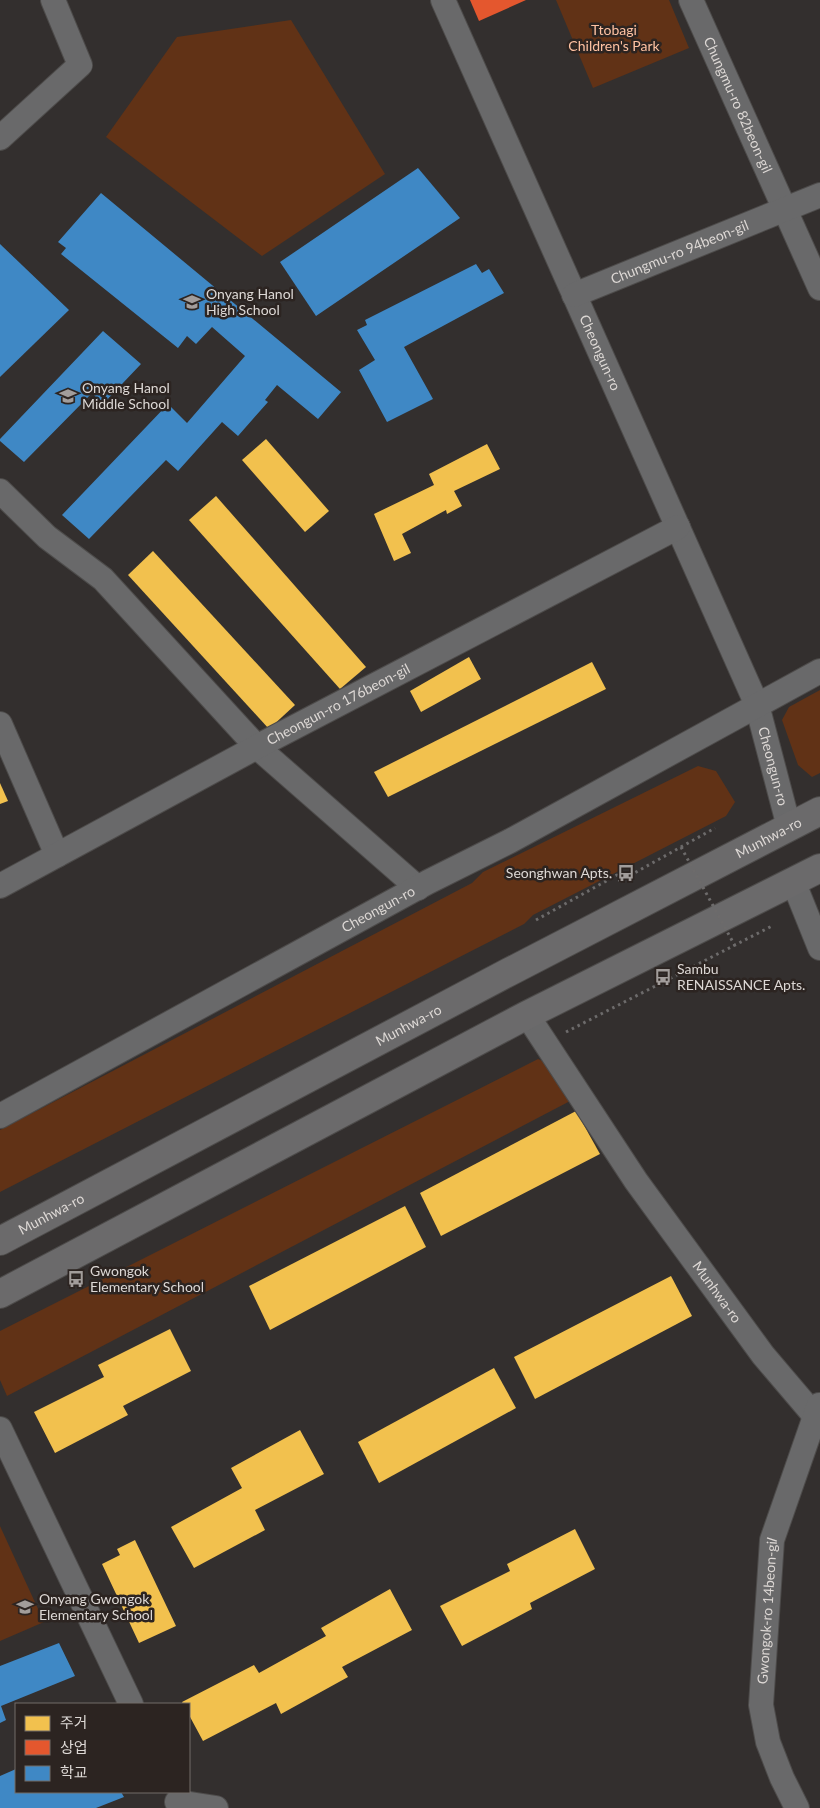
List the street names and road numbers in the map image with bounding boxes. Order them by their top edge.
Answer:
street label: Chungmu-ro 82beon-gil [701,34,776,175]
street label: Chungmu-ro 94beon-gil [608,216,751,287]
street label: Cheongun-ro [576,312,625,393]
street label: Cheongun-ro 176beon-gil [263,659,413,748]
street label: Cheongun-ro [755,725,792,808]
street label: Munhwa-ro [732,813,804,861]
street label: Cheongun-ro [338,882,418,936]
street label: Munhwa-ro [372,1000,444,1049]
street label: Munhwa-ro [15,1189,87,1238]
street label: Munhwa-ro [689,1258,746,1326]
street label: Gwongok-ro 14beon-gil [753,1535,780,1685]

